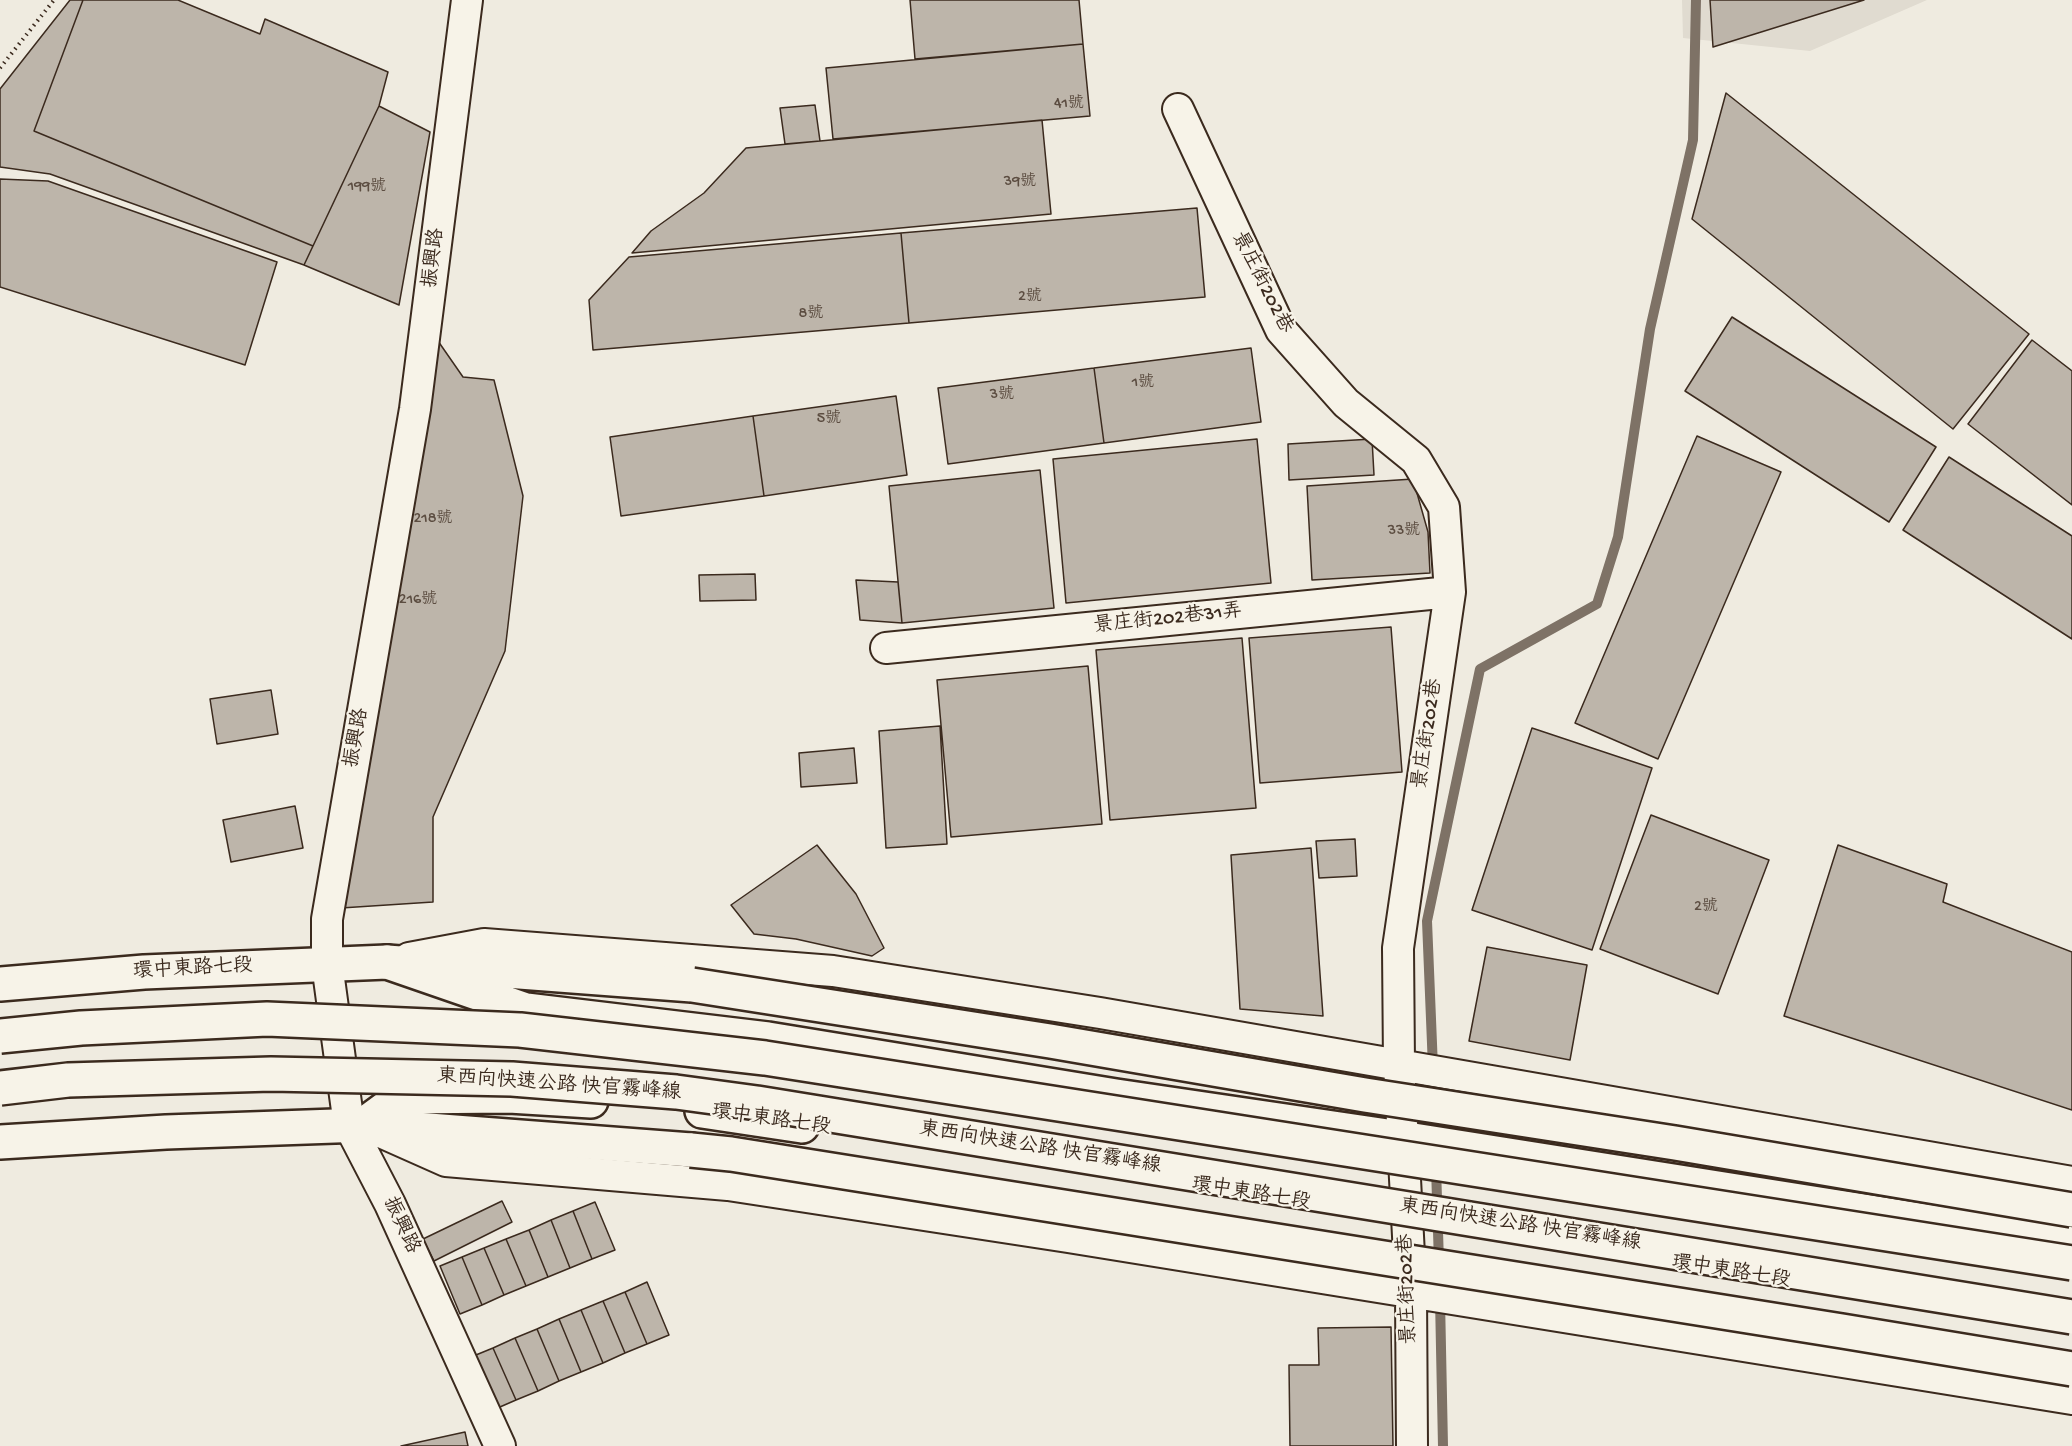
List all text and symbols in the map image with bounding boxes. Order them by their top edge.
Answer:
house number: 41號 [1054,95,1084,115]
house number: 39號 [1004,173,1036,193]
house number: 199號 [348,178,386,198]
street label: 振興路 [419,227,451,289]
street label: 景庄街202巷 [1225,228,1297,338]
house number: 2號 [1018,288,1042,308]
house number: 8號 [799,305,823,325]
house number: 1號 [1132,374,1154,394]
house number: 3號 [990,386,1014,406]
house number: 5號 [817,410,841,430]
house number: 218號 [413,510,453,530]
house number: 33號 [1388,522,1420,542]
house number: 216號 [399,591,437,611]
street label: 景庄街202巷31弄 [1092,600,1244,640]
street label: 景庄街202巷 [1409,677,1449,791]
street label: 振興路 [341,706,375,770]
house number: 2號 [1694,898,1718,918]
street label: 環中東路七段 [132,955,254,985]
street label: 東西向快速公路 快官霧峰線 [436,1065,682,1107]
street label: 環中東路七段 [710,1101,832,1141]
street label: 東西向快速公路 快官霧峰線 [917,1118,1163,1180]
street label: 環中東路七段 [1190,1174,1312,1216]
street label: 振興路 [376,1194,424,1258]
street label: 東西向快速公路 快官霧峰線 [1397,1195,1643,1257]
street label: 景庄街202巷 [1395,1233,1423,1345]
street label: 環中東路七段 [1670,1252,1792,1294]

